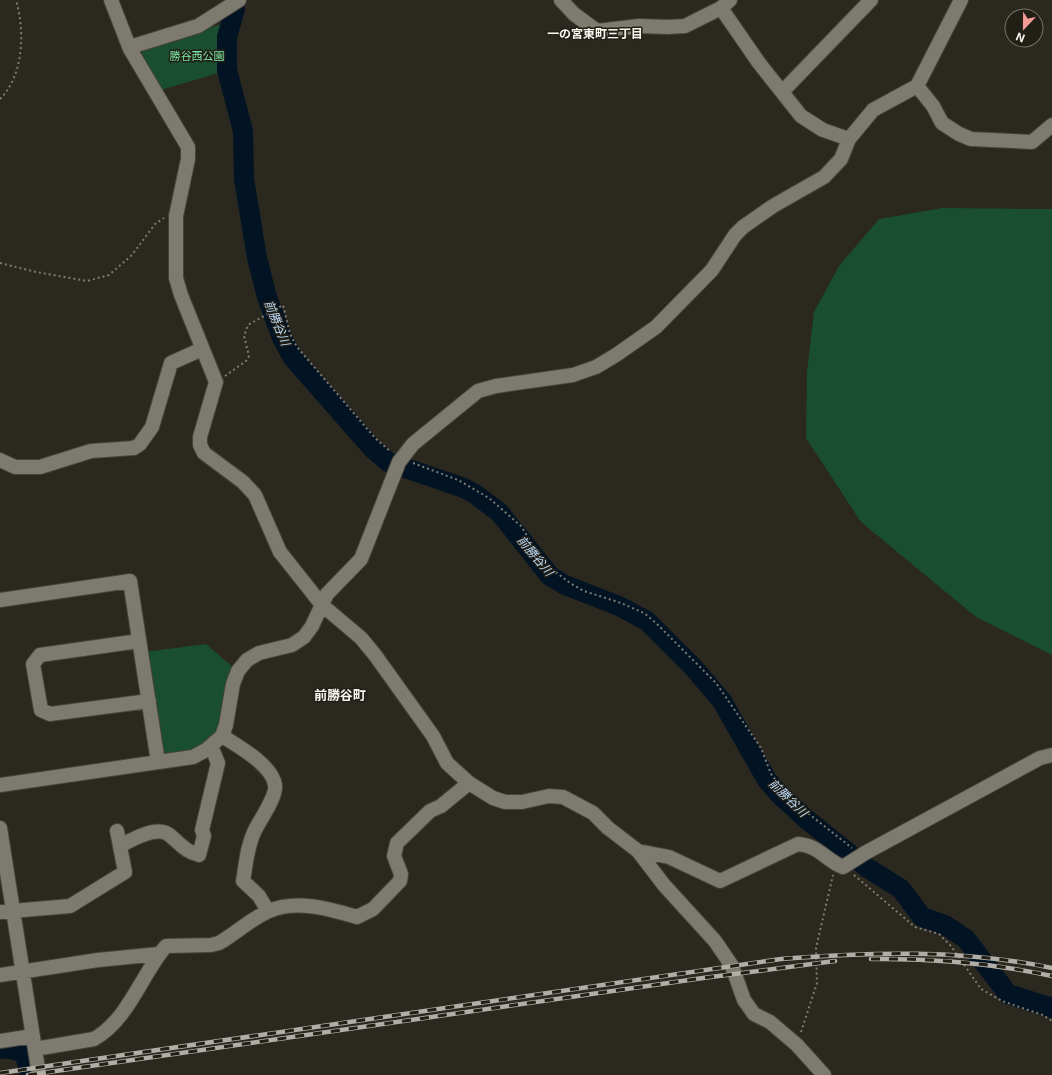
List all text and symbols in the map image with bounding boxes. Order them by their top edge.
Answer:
north arrow [1004,8,1044,48]
district label: 一の宮東町三丁目 [547,26,643,41]
text: N [1014,29,1027,45]
park label: 勝谷西公園 [170,49,225,63]
water label: 前勝谷川 [262,298,294,350]
water label: 前勝谷川 [514,532,558,580]
district label: 前勝谷町 [314,687,366,703]
water label: 前勝谷川 [766,776,812,821]

